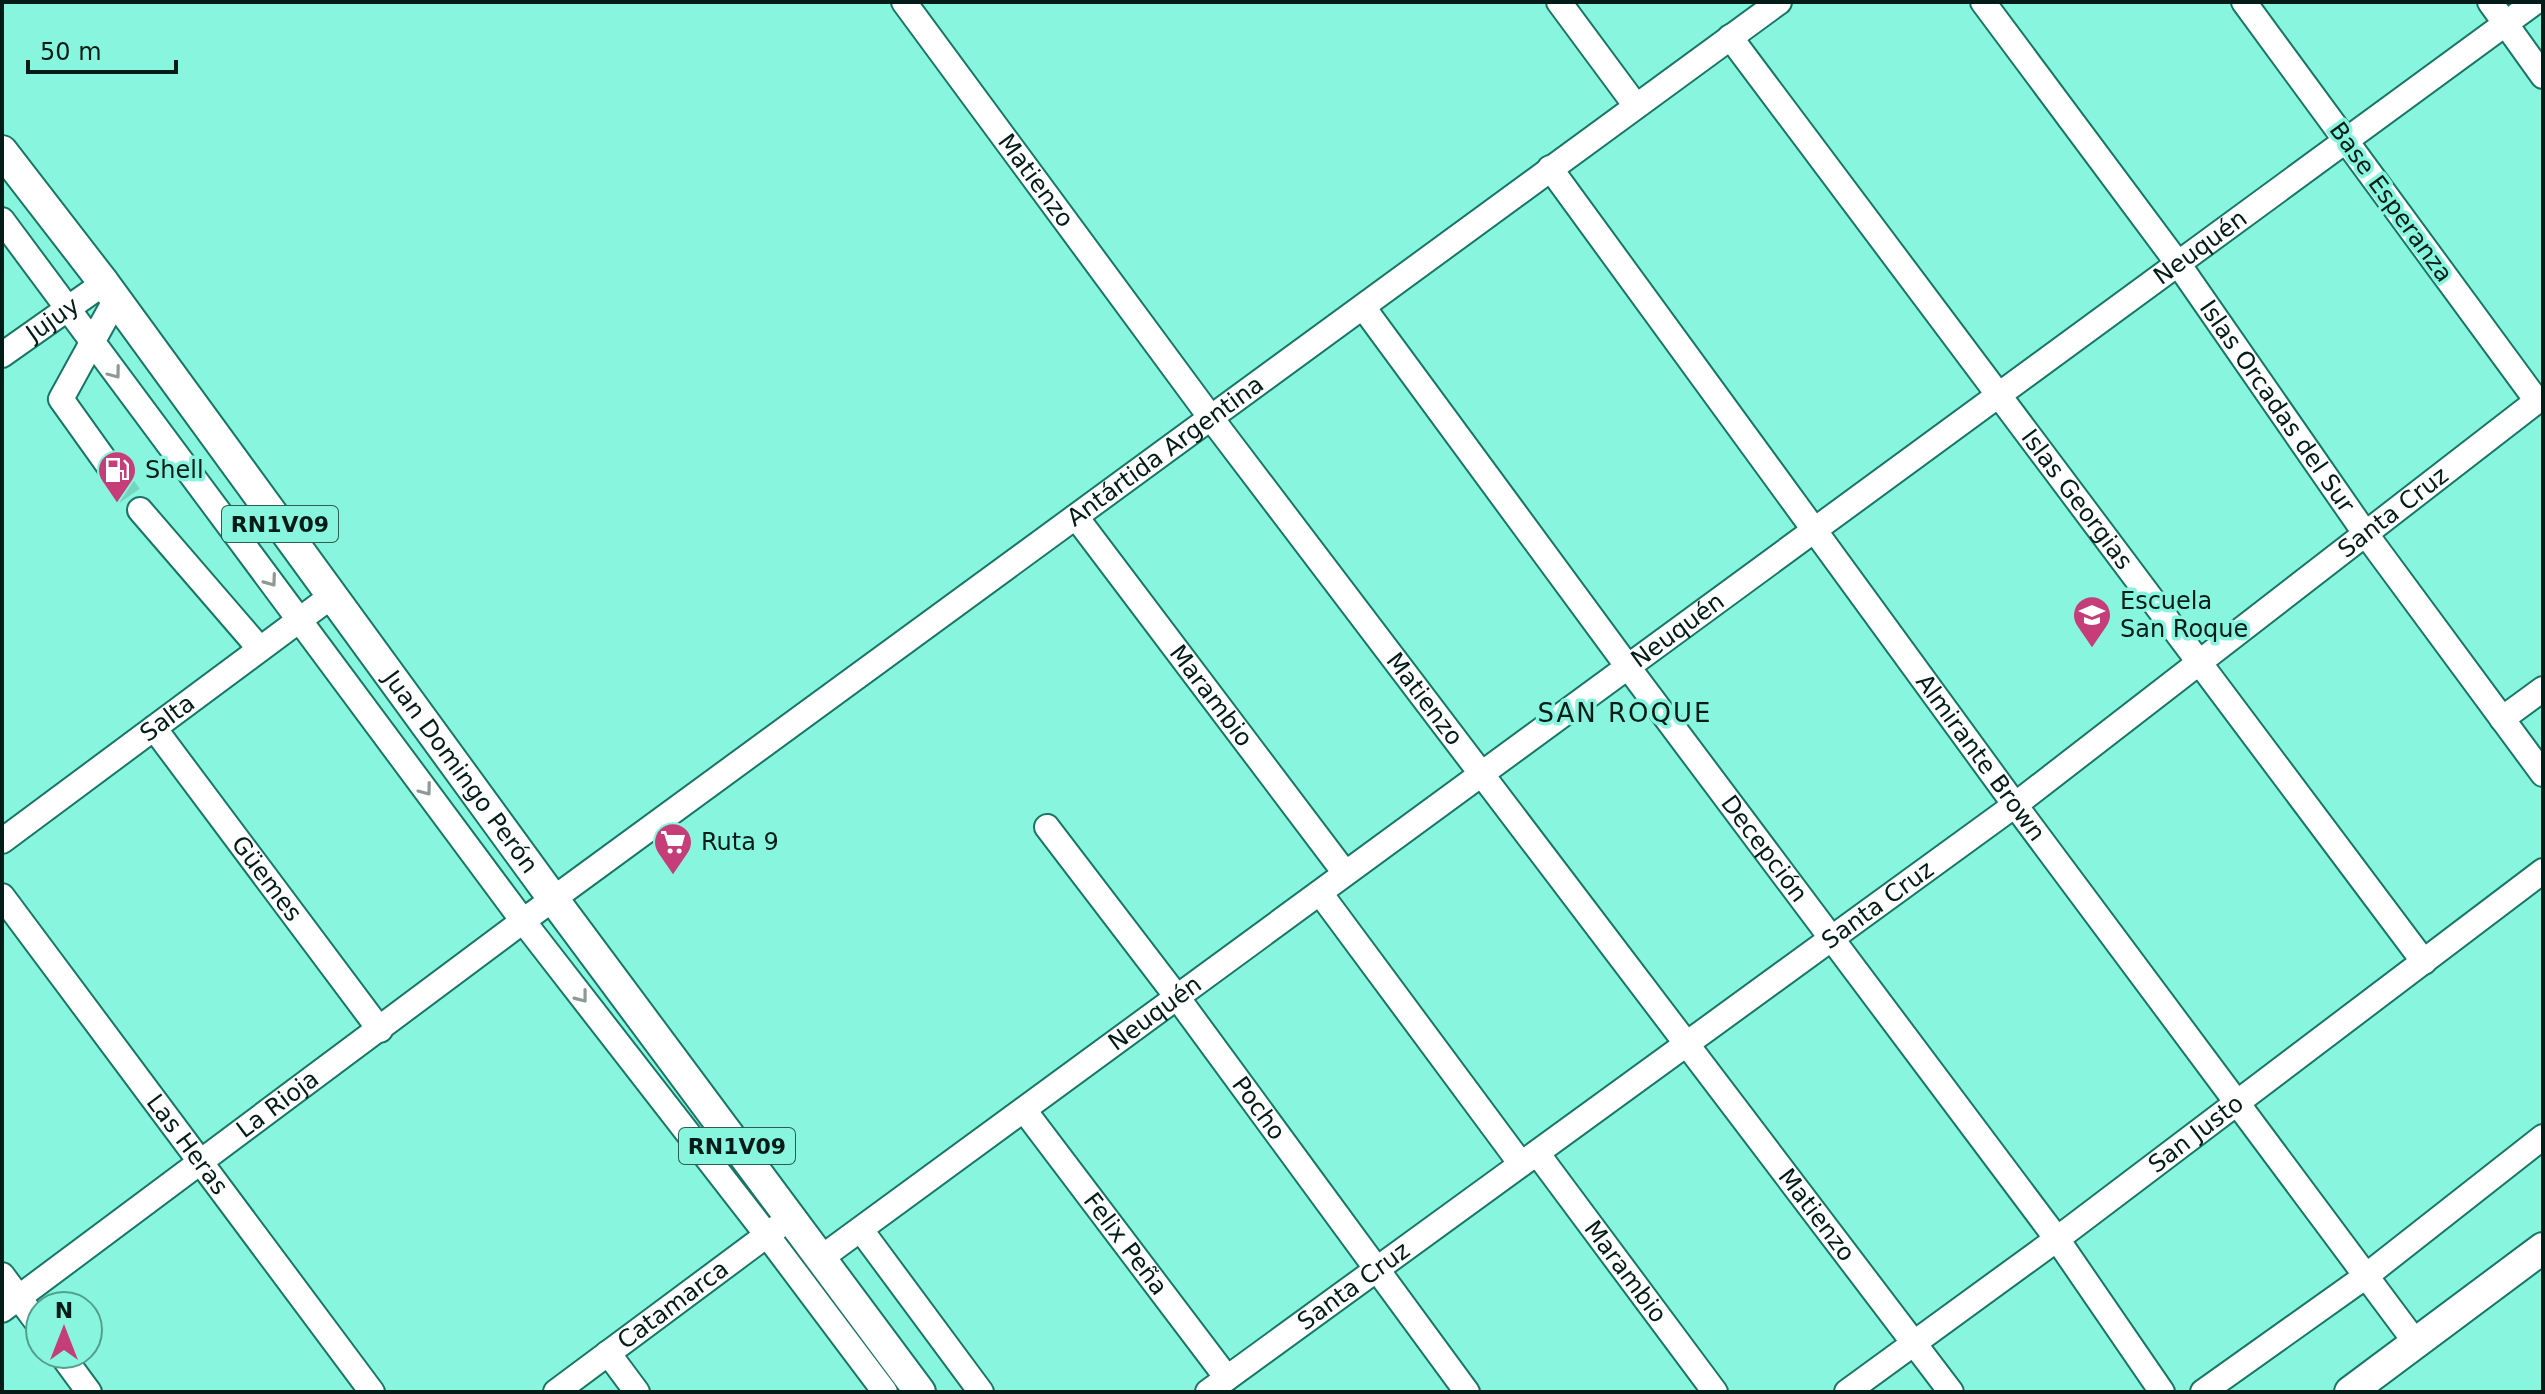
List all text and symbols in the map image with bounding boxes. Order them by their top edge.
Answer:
scale bar [28,24,176,74]
text: 50 m [40,38,102,66]
street label: Base Esperanza [2324,117,2458,287]
street label: Matienzo [992,129,1079,233]
street label: Neuquén [2148,204,2252,291]
street label: Jujuy [19,291,85,349]
street label: Islas Orcadas del Sur [2194,295,2360,518]
one-way arrow [105,364,119,378]
street label: Antártida Argentina [1062,370,1269,532]
street label: Islas Georgias [2015,424,2138,575]
fuel station icon: Shell [96,449,138,504]
place label: Shell [145,456,204,484]
street label: Santa Cruz [2333,461,2454,564]
road number: RN1V09 [222,506,338,542]
one-way arrow [261,572,276,586]
street label: Neuquén [1626,587,1730,674]
place label: Escuela San Roque [2120,587,2248,643]
school or university icon: Escuela San Roque [2071,594,2113,649]
street label: Marambio [1164,639,1258,752]
street label: Matienzo [1380,647,1469,751]
street label: Juan Domingo Perón [376,664,544,879]
street label: Almirante Brown [1910,669,2051,847]
street label: Salta [135,689,200,747]
district label: SAN ROQUE [1538,698,1712,728]
one-way arrow [416,781,430,795]
street label: Decepción [1715,790,1813,907]
supermarket icon: Ruta 9 [652,821,694,876]
place label: Ruta 9 [701,828,779,856]
street label: Güemes [226,830,308,927]
street label: Santa Cruz [1816,855,1939,955]
street label: Neuquén [1103,970,1207,1057]
one-way arrow [573,988,587,1003]
street label: La Rioja [231,1065,324,1144]
street label: Pocho [1226,1071,1291,1145]
street label: Las Heras [141,1089,234,1200]
street label: San Justo [2143,1089,2249,1179]
road number: RN1V09 [679,1128,795,1164]
street label: Matienzo [1772,1163,1861,1267]
street label: Felix Peña [1078,1187,1173,1301]
street label: Marambio [1578,1215,1672,1328]
street label: Santa Cruz [1292,1236,1415,1336]
street label: Catamarca [612,1254,734,1355]
north arrow [24,1290,104,1370]
text: N [55,1298,73,1323]

